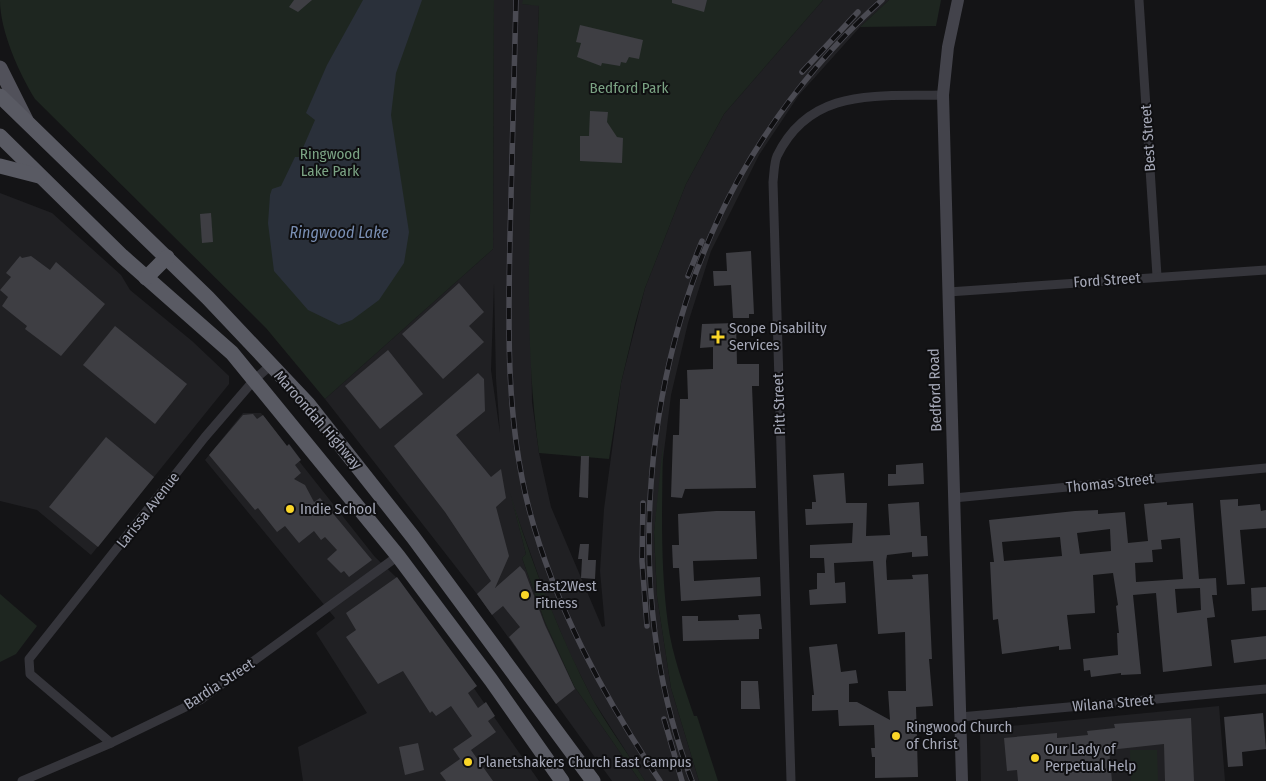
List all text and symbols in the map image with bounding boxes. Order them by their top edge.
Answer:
park label: Bedford Park [589,79,669,97]
street label: Best Street [1137,104,1159,172]
park label: Ringwood Lake Park [300,145,360,180]
water label: Ringwood Lake [289,223,389,242]
street label: Ford Street [1073,269,1141,291]
place label: Scope Disability Services [729,319,827,354]
marker: Scope Disability Services [711,330,725,344]
street label: Bedford Road [925,348,945,432]
street label: Maroondah Highway [270,367,366,473]
street label: Pitt Street [769,373,789,435]
street label: Larissa Avenue [113,468,183,552]
street label: Thomas Street [1065,469,1155,497]
place label: Indie School [300,500,376,518]
marker: Indie School [284,503,296,515]
place label: East2West Fitness [535,577,597,612]
marker: East2West Fitness [519,589,531,601]
street label: Bardia Street [181,655,258,713]
street label: Wilana Street [1071,690,1155,716]
place label: Ringwood Church of Christ [906,718,1012,753]
marker: Ringwood Church of Christ [890,730,902,742]
place label: Our Lady of Perpetual Help [1045,740,1136,775]
marker: Our Lady of Perpetual Help [1029,752,1041,764]
place label: Planetshakers Church East Campus [478,753,691,771]
marker: Planetshakers Church East Campus [462,756,474,768]

